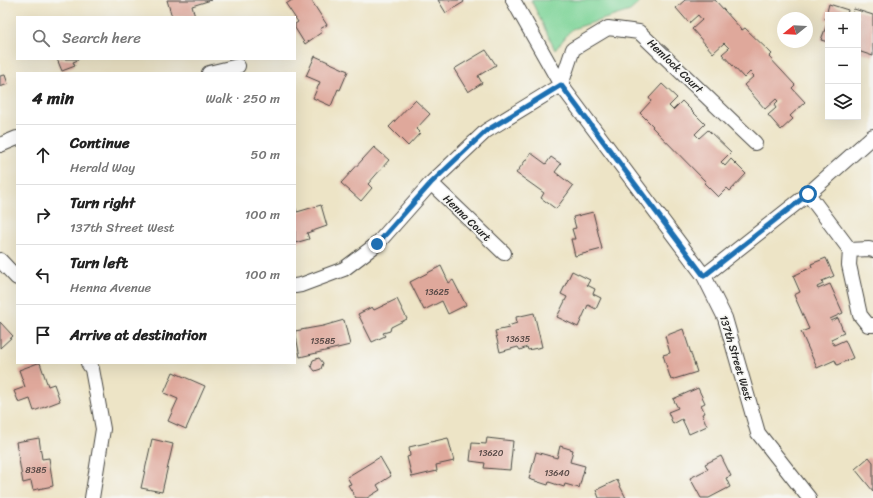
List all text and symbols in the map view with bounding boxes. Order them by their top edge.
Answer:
north arrow [777,12,813,48]
map controls [825,12,861,120]
button: + [825,12,861,48]
search box [16,16,296,60]
text: Search here [62,25,141,51]
icon: search [30,27,52,49]
street label: Hemlock Court [643,34,708,98]
button: − [825,48,861,84]
text: 4 min [32,83,74,113]
button: layers [825,84,861,120]
text: Walk · 250 m [206,87,280,110]
text: Continue [70,130,130,156]
text: 50 m [250,143,280,166]
icon: ahead [32,144,54,166]
text: Herald Way [70,156,135,179]
route start [799,185,817,203]
text: Turn right [70,190,135,216]
street label: Henna Court [438,190,496,246]
text: 100 m [245,203,280,226]
icon: right [32,204,54,226]
text: 137th Street West [70,216,174,239]
route end [368,235,386,253]
text: Turn left [70,250,128,276]
text: 100 m [245,263,280,286]
icon: left [32,264,54,286]
text: Henna Avenue [70,276,151,299]
house number: 13625 [425,284,450,300]
street label: 137th Street West [714,313,758,403]
text: Arrive at destination [70,322,207,348]
icon: arrive [32,324,54,346]
house number: 13635 [506,331,531,347]
house number: 13585 [310,333,336,349]
house number: 13620 [479,445,504,461]
house number: 8385 [25,462,47,478]
house number: 13640 [544,465,570,481]

